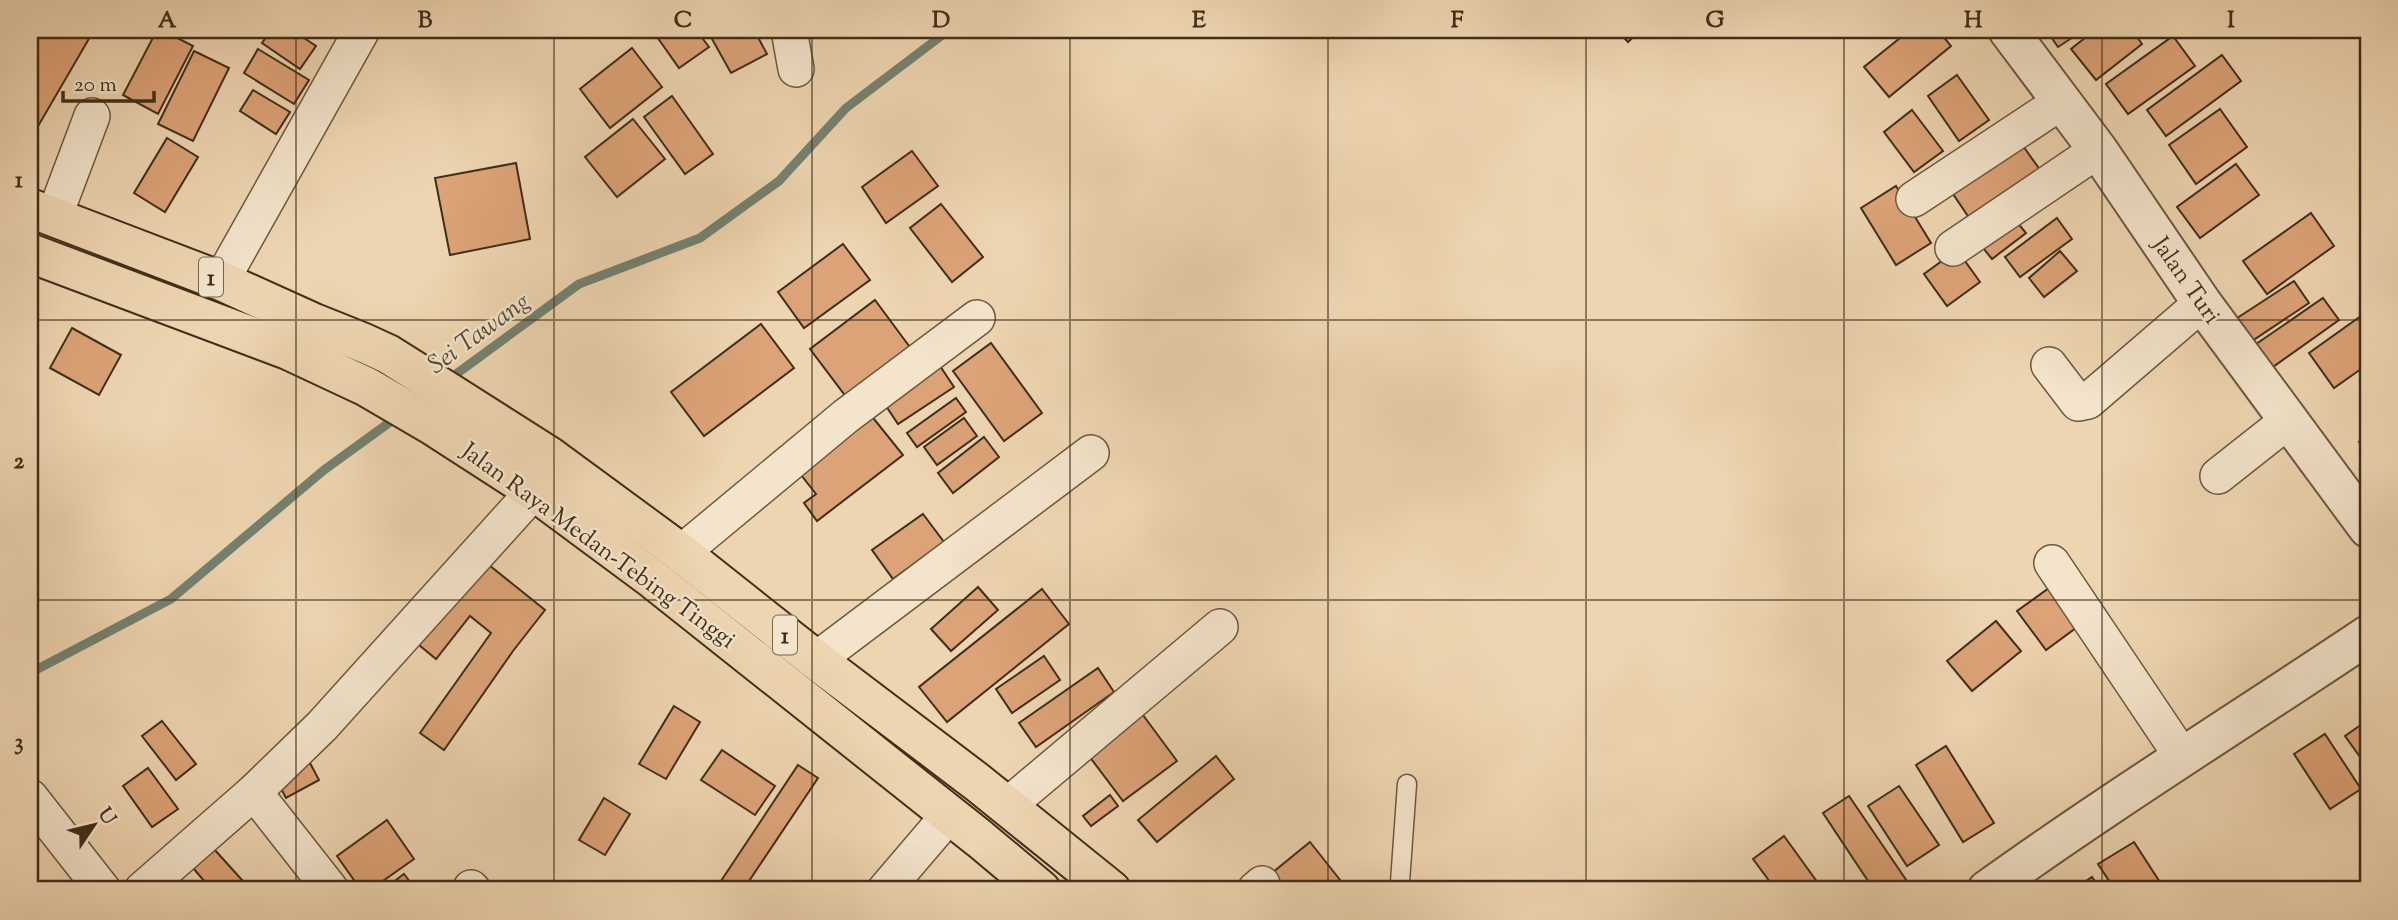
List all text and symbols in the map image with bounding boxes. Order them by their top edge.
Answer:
text: A [158,5,177,38]
text: B [418,5,433,38]
text: C [674,5,692,38]
text: D [932,5,950,38]
text: E [1192,5,1206,38]
text: F [1451,5,1464,38]
text: G [1706,5,1725,38]
text: H [1964,5,1983,38]
text: I [2227,5,2235,38]
scale bar [63,60,154,104]
text: 20 m [74,71,117,101]
text: 1 [15,165,23,198]
street label: Jalan Turi [2142,229,2228,332]
road number: 1 [199,258,223,296]
water label: Sei Tawang [421,284,538,384]
street label: Jalan Raya Medan-Tebing Tinggi [452,434,742,658]
text: 2 [14,446,25,479]
road number: 1 [773,615,797,654]
text: 3 [14,727,24,760]
north arrow [60,790,130,860]
text: U [90,803,122,831]

